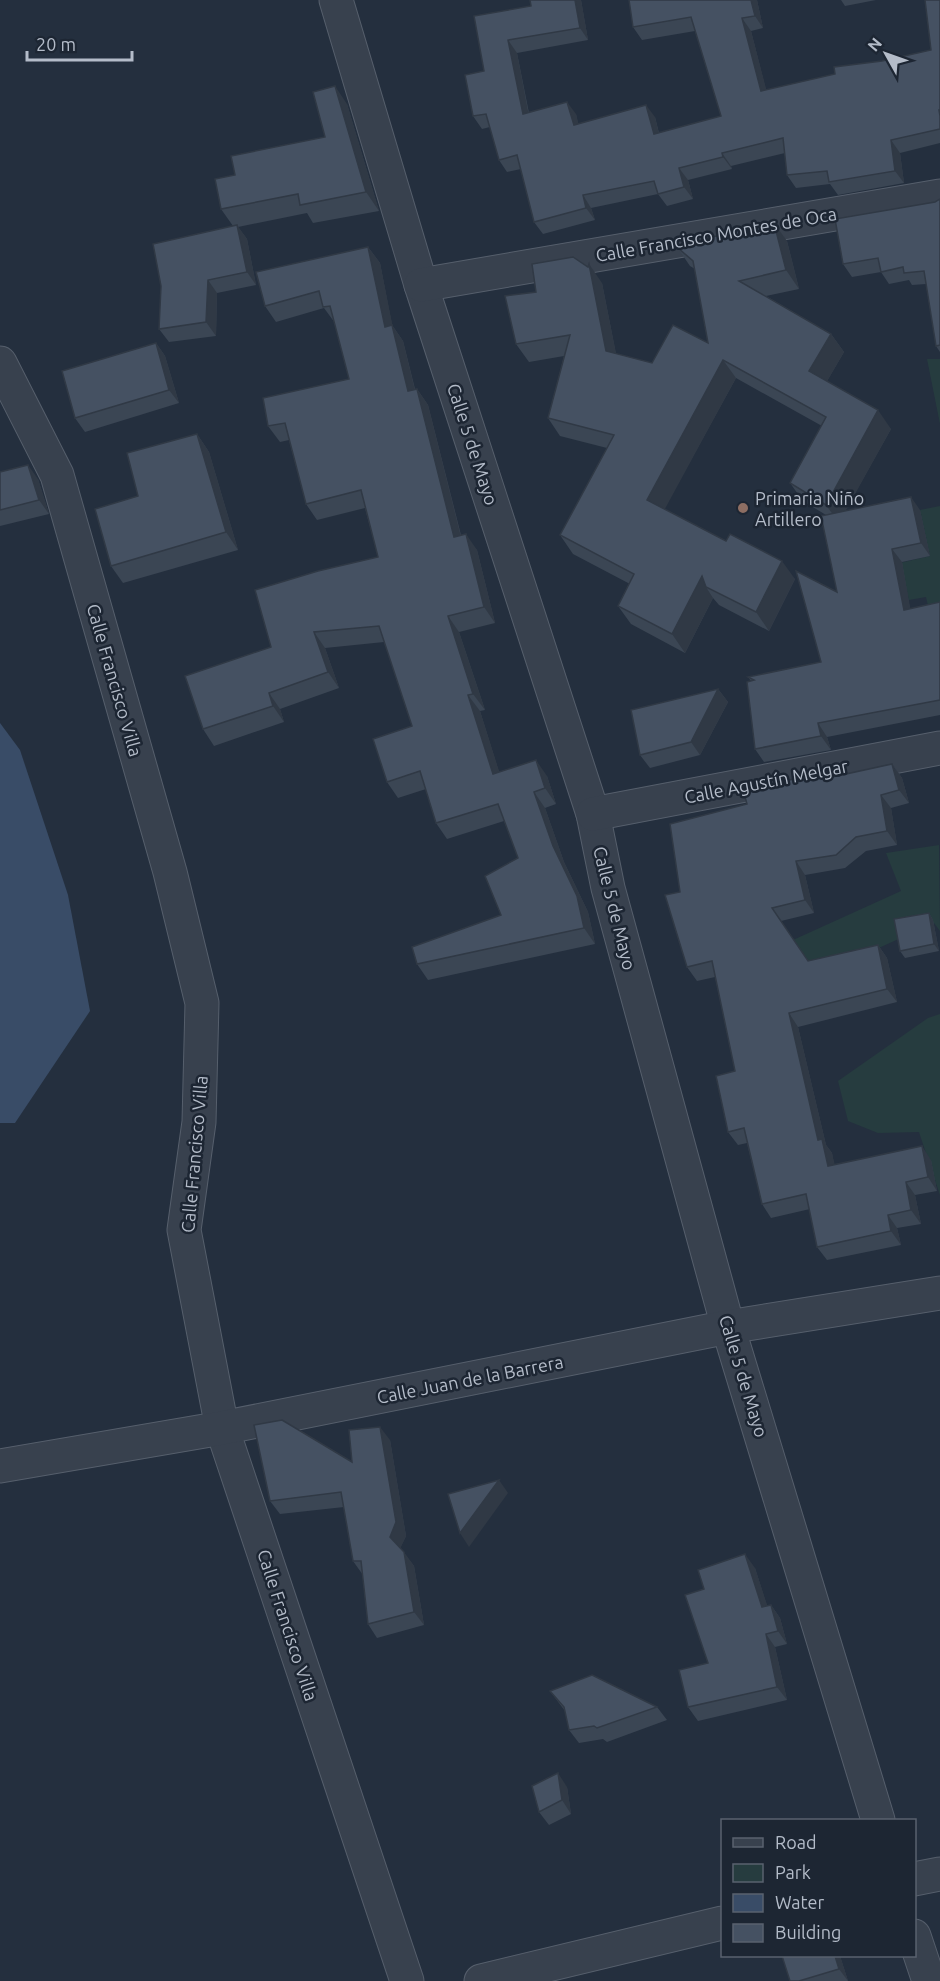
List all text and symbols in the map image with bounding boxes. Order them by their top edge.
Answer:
scale bar [27,24,132,62]
north arrow [856,24,916,84]
text: 20 m [36,34,76,54]
text: N [864,34,885,55]
street label: Calle Francisco Montes de Oca [594,203,838,265]
street label: Calle 5 de Mayo [444,381,502,507]
place label: Primaria Niño Artillero [755,488,864,529]
marker: Primaria Niño Artillero [736,501,750,515]
street label: Calle Francisco Villa [84,601,146,759]
street label: Calle Agustín Melgar [682,755,850,807]
street label: Calle 5 de Mayo [590,844,640,972]
street label: Calle Francisco Villa [177,1074,211,1234]
street label: Calle 5 de Mayo [716,1312,772,1440]
street label: Calle Juan de la Barrera [375,1351,565,1407]
street label: Calle Francisco Villa [254,1547,322,1703]
legend [721,1819,916,1957]
text: Road [775,1832,817,1852]
text: Park [775,1862,811,1882]
text: Water [775,1892,825,1912]
text: Building [775,1922,841,1942]

